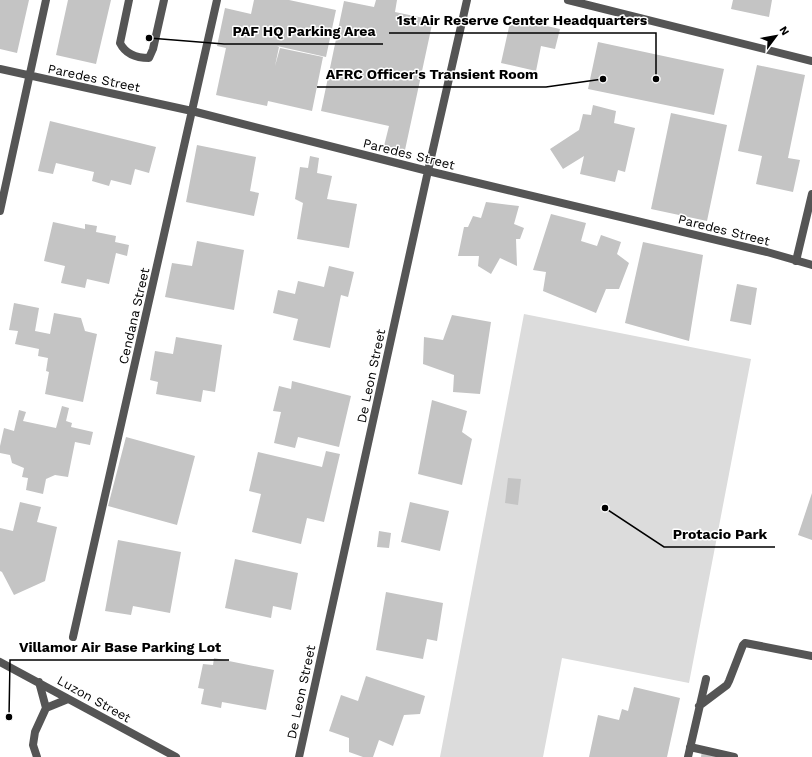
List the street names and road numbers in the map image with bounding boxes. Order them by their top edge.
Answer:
street label: Paredes Street [46,61,142,95]
street label: Paredes Street [362,135,457,173]
street label: Paredes Street [677,211,772,249]
street label: Cendana Street [116,266,153,366]
street label: De Leon Street [354,327,388,424]
street label: De Leon Street [284,643,318,740]
street label: Luzon Street [55,673,134,726]

